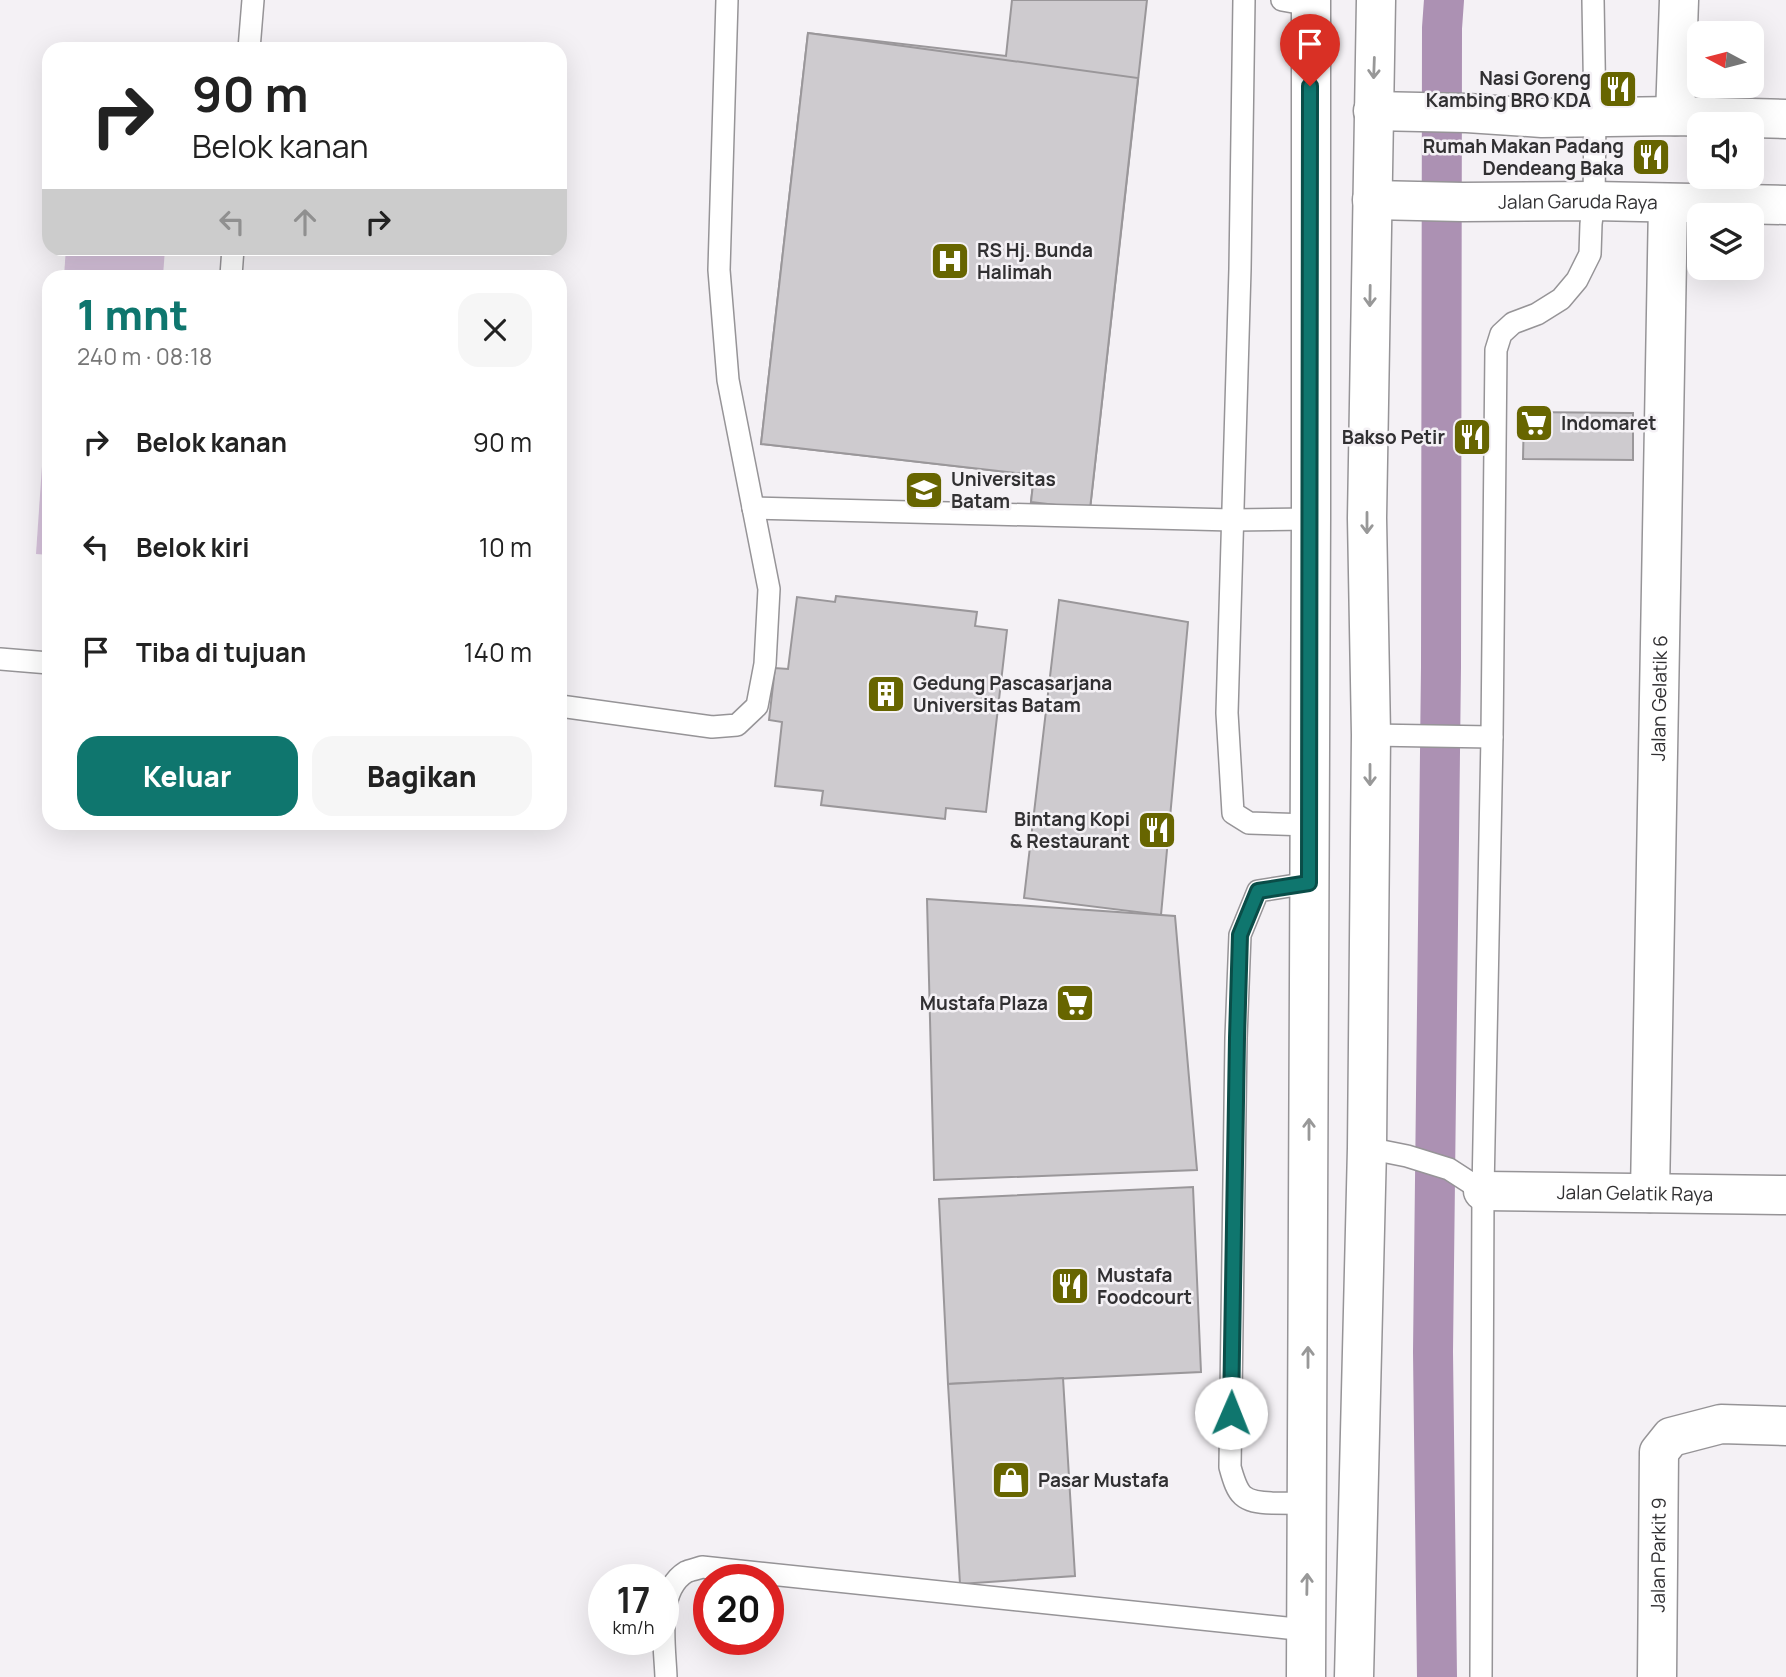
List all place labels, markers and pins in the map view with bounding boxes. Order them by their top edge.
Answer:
pin [1280,14,1340,86]
place label: Nasi Goreng Kambing BRO KDA [1426,65,1591,113]
restaurant icon: Nasi Goreng Kambing BRO KDA [1597,68,1639,110]
place label: Rumah Makan Padang Dendeang Baka [1423,133,1624,181]
restaurant icon: Rumah Makan Padang Dendeang Baka [1630,136,1672,178]
place label: RS Hj. Bunda Halimah [977,237,1093,285]
hospital icon: RS Hj. Bunda Halimah [929,240,971,282]
supermarket icon: Indomaret [1513,402,1555,444]
place label: Indomaret [1561,410,1657,436]
restaurant icon: Bakso Petir [1451,416,1493,458]
place label: Bakso Petir [1342,424,1445,450]
place label: Universitas Batam [951,466,1056,514]
school or university icon: Universitas Batam [903,469,945,511]
place label: Gedung Pascasarjana Universitas Batam [913,670,1112,718]
building icon: Gedung Pascasarjana Universitas Batam [865,673,907,715]
place label: Bintang Kopi & Restaurant [1010,806,1130,854]
restaurant icon: Bintang Kopi & Restaurant [1136,809,1178,851]
supermarket icon: Mustafa Plaza [1054,982,1096,1024]
place label: Mustafa Plaza [920,990,1048,1016]
place label: Mustafa Foodcourt [1097,1262,1192,1310]
restaurant icon: Mustafa Foodcourt [1049,1265,1091,1307]
shop icon: Pasar Mustafa [990,1459,1032,1501]
place label: Pasar Mustafa [1038,1467,1169,1493]

